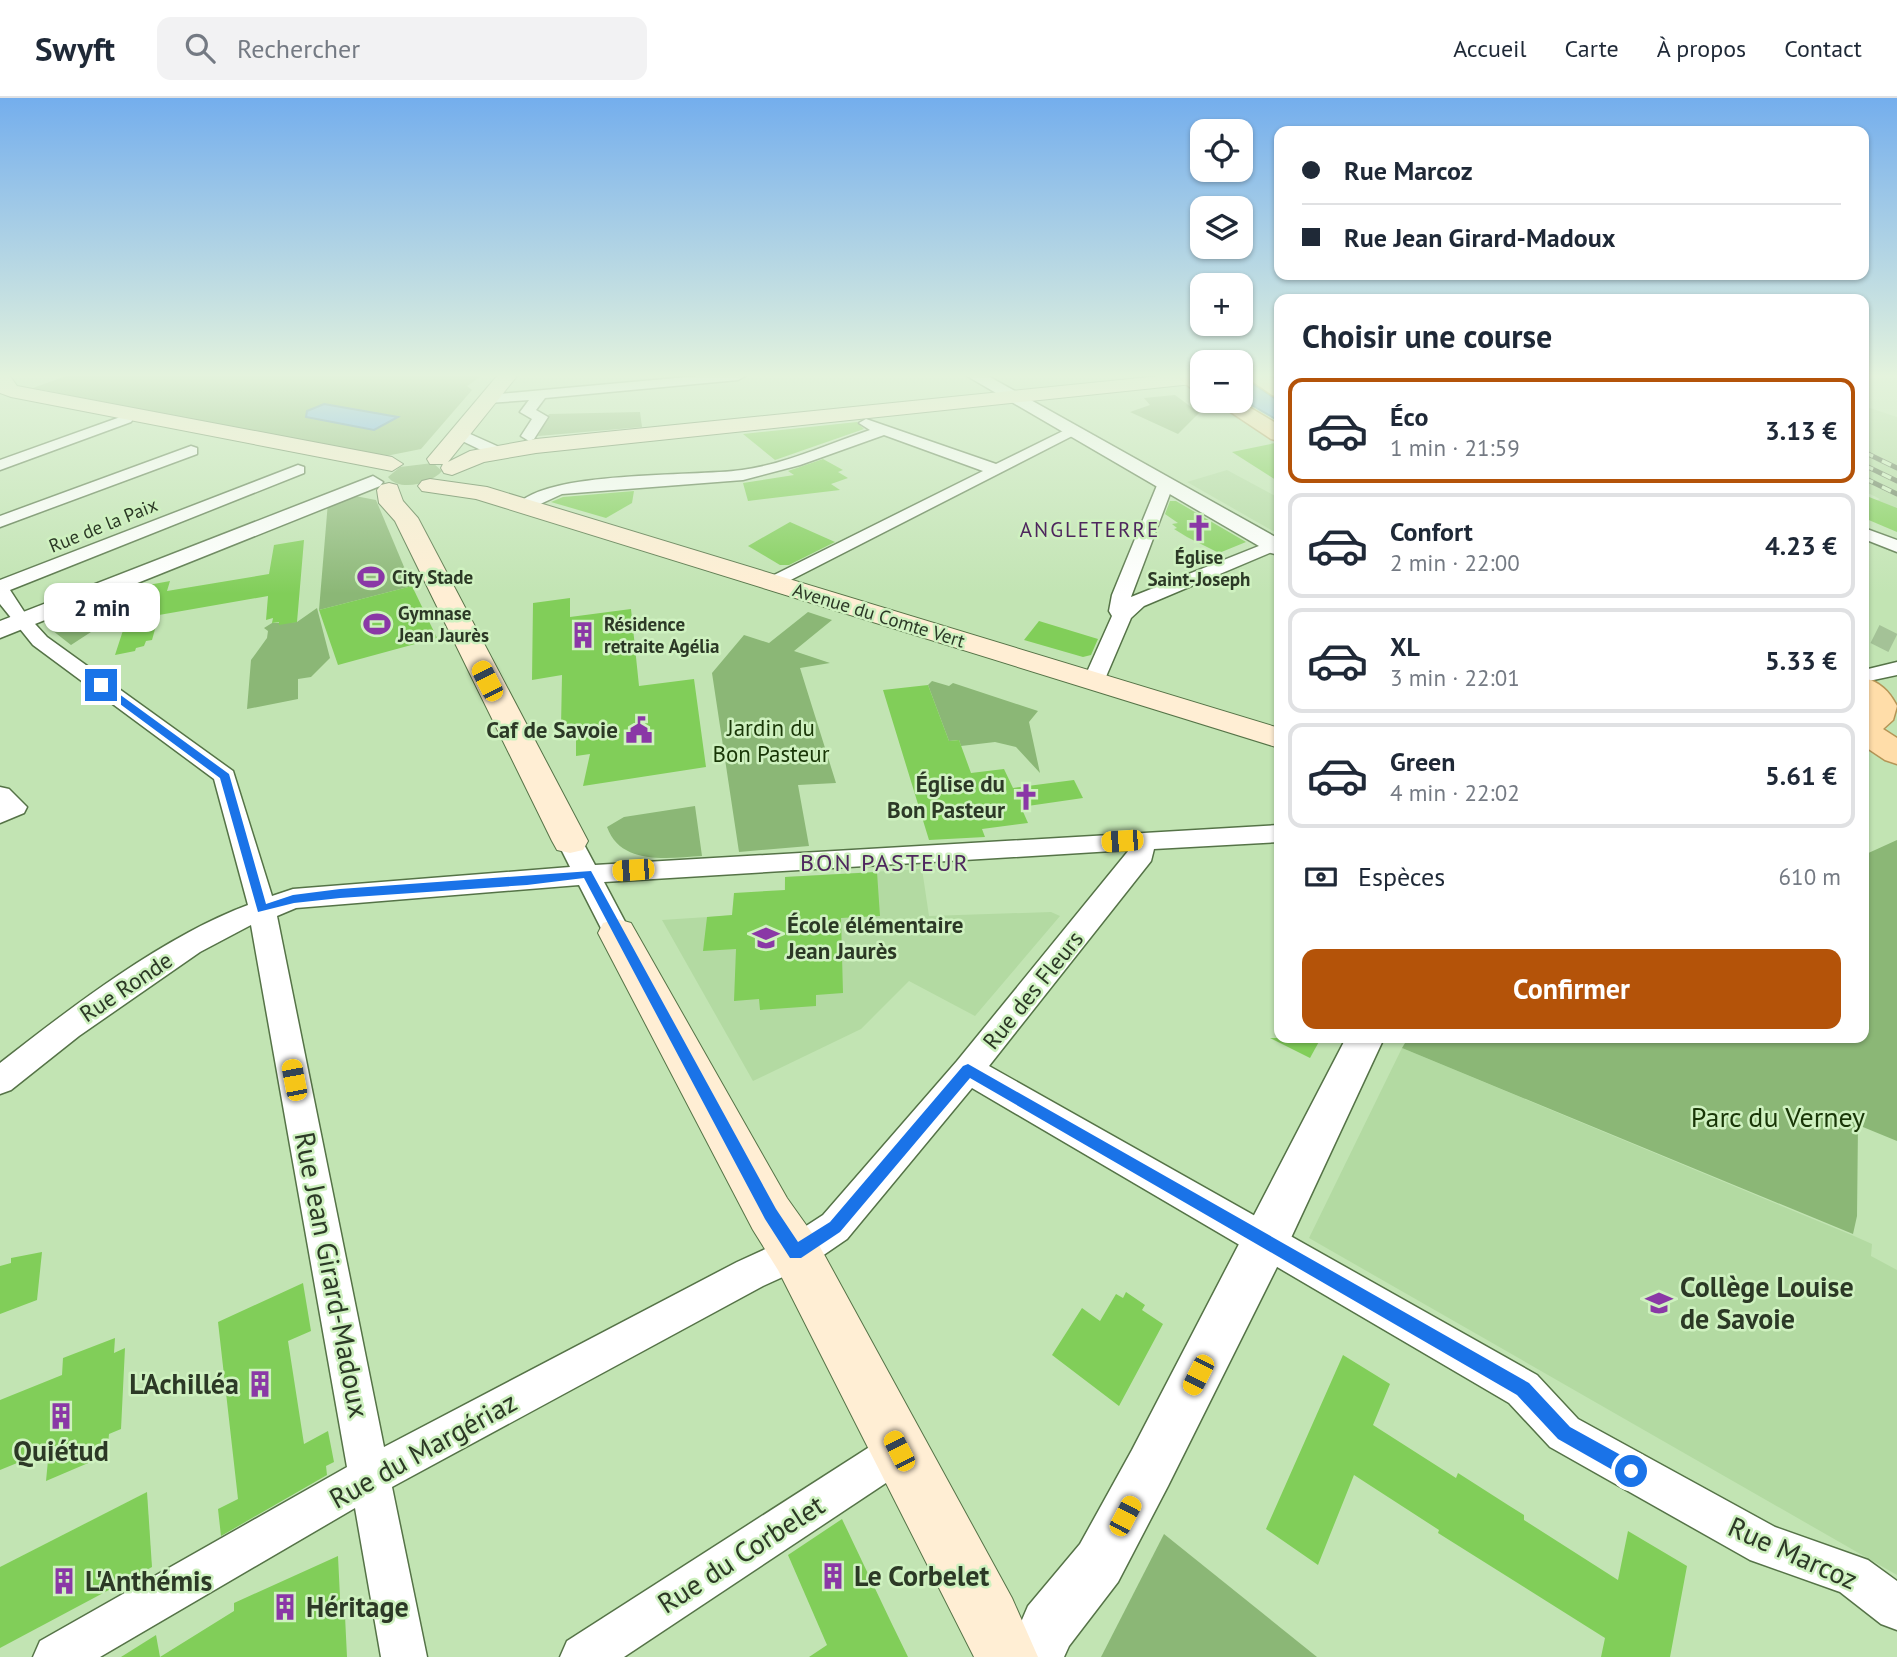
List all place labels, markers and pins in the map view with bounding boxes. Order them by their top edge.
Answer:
church icon: Église Saint-Joseph [1184,513,1214,543]
place label: Église Saint-Joseph [1148,545,1250,591]
sports icon: City Stade [356,562,386,592]
place label: City Stade [392,565,473,589]
place label: Gymnase Jean Jaurès [397,601,489,647]
sports icon: Gymnase Jean Jaurès [362,609,392,639]
place label: Résidence retraite Agélia [604,612,719,658]
building icon: Résidence retraite Agélia [568,620,598,650]
place label: Caf de Savoie [486,715,618,744]
public building icon: Caf de Savoie [624,715,654,745]
place label: Église du Bon Pasteur [887,769,1006,824]
church icon: Église du Bon Pasteur [1011,782,1041,812]
place label: École élémentaire Jean Jaurès [786,910,963,965]
school or university icon: École élémentaire Jean Jaurès [751,923,781,953]
place label: Collège Louise de Savoie [1680,1268,1854,1337]
school or university icon: Collège Louise de Savoie [1644,1288,1674,1318]
place label: L'Achilléa [129,1365,239,1402]
building icon: L'Achilléa [245,1369,275,1399]
building icon: Quiétud [46,1401,76,1431]
place label: Quiétud [13,1432,109,1469]
place label: Le Corbelet [854,1557,990,1594]
building icon: Le Corbelet [818,1561,848,1591]
place label: L'Anthémis [85,1562,212,1599]
building icon: L'Anthémis [49,1566,79,1596]
place label: Héritage [306,1588,409,1625]
building icon: Héritage [270,1592,300,1622]

